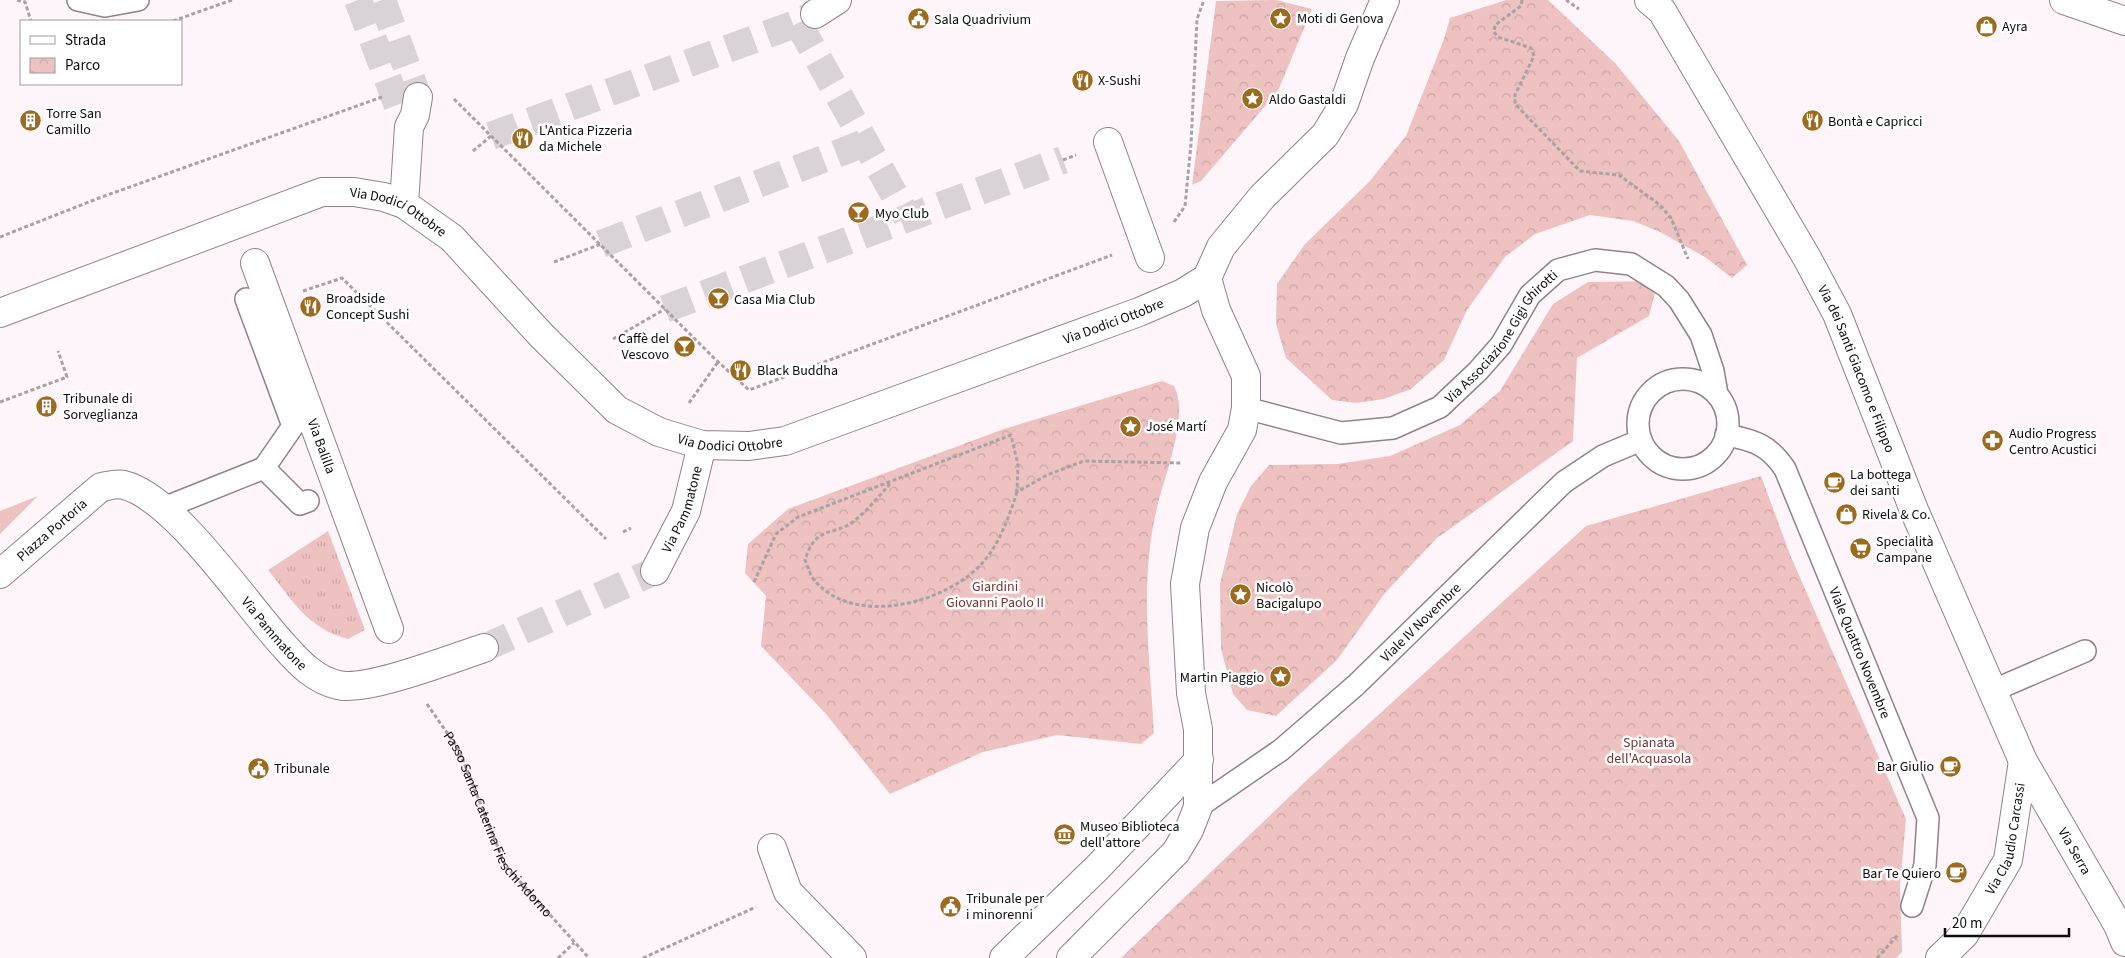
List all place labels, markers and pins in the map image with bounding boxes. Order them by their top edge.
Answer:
place icon: Moti di Genova [1269,6,1293,30]
public building icon: Sala Quadrivium [906,7,930,31]
place label: Moti di Genova [1297,9,1384,29]
place label: Sala Quadrivium [934,10,1031,30]
shop icon: Ayra [1974,14,1998,38]
place label: Ayra [2002,17,2028,37]
restaurant icon: X-Sushi [1070,68,1094,92]
place label: X-Sushi [1098,71,1141,91]
place icon: Aldo Gastaldi [1241,87,1265,111]
place label: Aldo Gastaldi [1269,90,1346,110]
place label: Torre San Camillo [46,104,102,140]
building icon: Torre San Camillo [18,109,42,133]
restaurant icon: Bontà e Capricci [1800,109,1824,133]
place label: Bontà e Capricci [1828,112,1923,132]
place label: L'Antica Pizzeria da Michele [539,121,632,157]
restaurant icon: L'Antica Pizzeria da Michele [511,126,535,150]
bar icon: Myo Club [847,201,871,225]
place label: Myo Club [875,204,929,224]
bar icon: Casa Mia Club [706,287,730,311]
place label: Broadside Concept Sushi [326,289,409,325]
place label: Casa Mia Club [734,290,815,310]
restaurant icon: Broadside Concept Sushi [298,294,322,318]
place label: Caffè del Vescovo [618,329,669,365]
bar icon: Caffè del Vescovo [673,334,697,358]
restaurant icon: Black Buddha [729,358,753,382]
place label: Black Buddha [757,361,838,381]
place label: Tribunale di Sorveglianza [63,389,138,425]
building icon: Tribunale di Sorveglianza [35,394,59,418]
place icon: José Martí [1118,414,1142,438]
place label: José Martí [1146,417,1207,437]
place label: Audio Progress Centro Acustici [2009,424,2097,460]
pharmacy icon: Audio Progress Centro Acustici [1981,429,2005,453]
place label: La bottega dei santi [1850,465,1911,501]
cafe icon: La bottega dei santi [1822,470,1846,494]
shop icon: Rivela & Co. [1834,502,1858,526]
place label: Rivela & Co. [1862,505,1931,525]
place label: Specialità Campane [1876,532,1934,568]
supermarket icon: Specialità Campane [1848,537,1872,561]
place label: Nicolò Bacigalupo [1256,578,1322,614]
place icon: Nicolò Bacigalupo [1228,583,1252,607]
place icon: Martin Piaggio [1268,665,1292,689]
place label: Martin Piaggio [1180,668,1264,688]
cafe icon: Bar Giulio [1938,754,1962,778]
public building icon: Tribunale [246,756,270,780]
place label: Bar Giulio [1877,757,1934,777]
place label: Tribunale [274,759,330,779]
place label: Museo Biblioteca dell'attore [1080,817,1180,853]
museum icon: Museo Biblioteca dell'attore [1052,822,1076,846]
cafe icon: Bar Te Quiero [1945,861,1969,885]
place label: Bar Te Quiero [1862,864,1941,884]
place label: Tribunale per i minorenni [966,889,1044,925]
public building icon: Tribunale per i minorenni [938,894,962,918]

